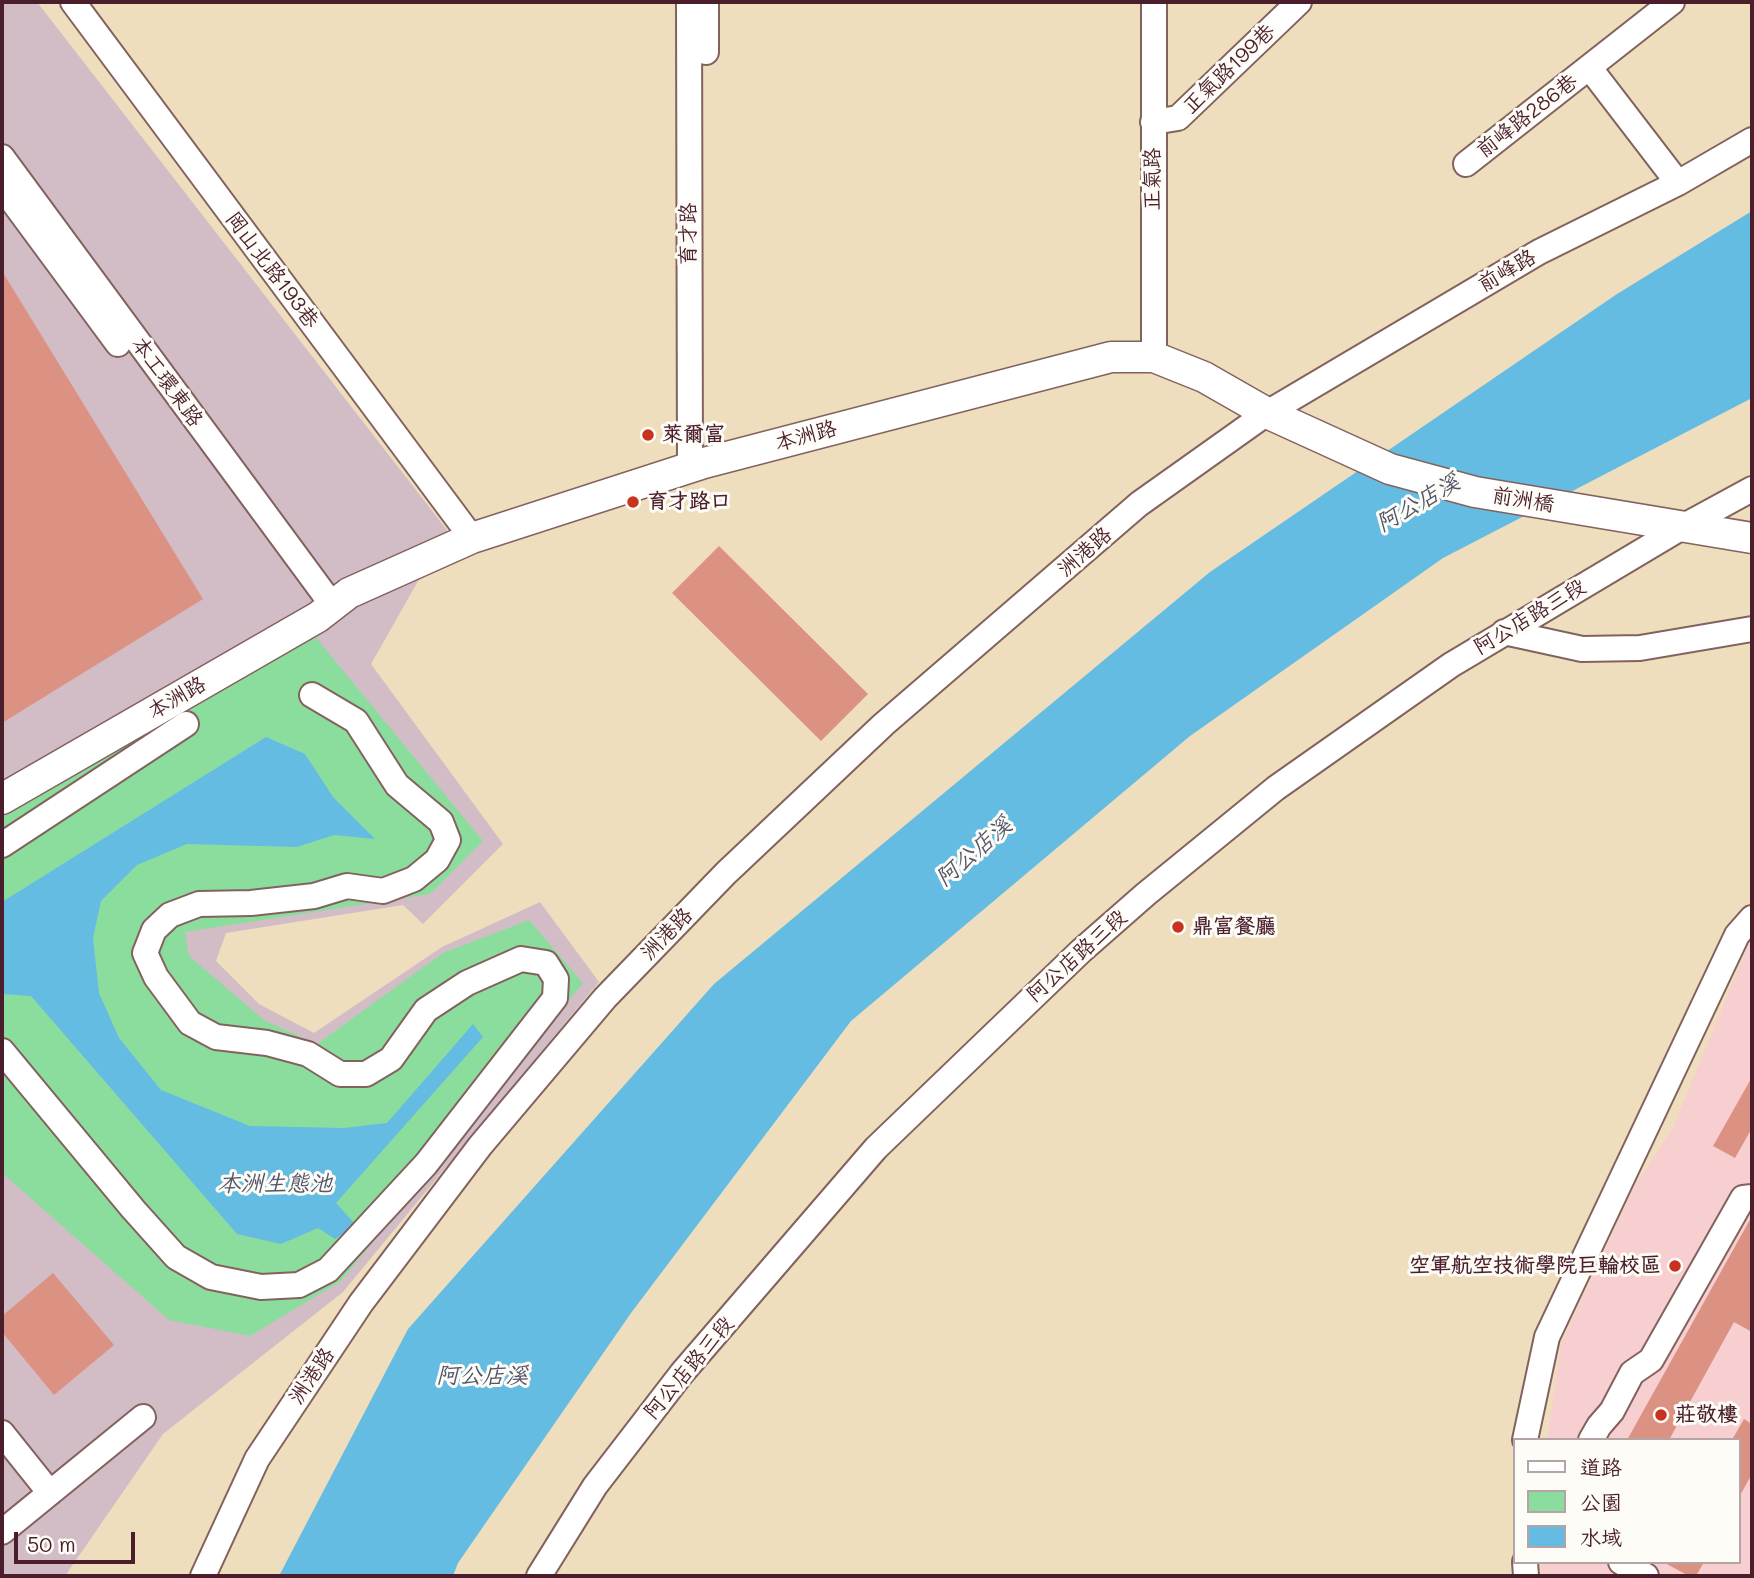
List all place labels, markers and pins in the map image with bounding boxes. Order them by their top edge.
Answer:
place label: 萊爾富 [662,422,725,448]
marker: 萊爾富 [640,427,656,443]
place label: 育才路口 [647,489,731,515]
marker: 育才路口 [625,494,641,510]
place label: 鼎富餐廳 [1192,914,1276,940]
marker: 鼎富餐廳 [1170,919,1186,935]
place label: 空軍航空技術學院巨輪校區 [1409,1253,1661,1279]
marker: 空軍航空技術學院巨輪校區 [1667,1258,1683,1274]
place label: 莊敬樓 [1675,1402,1738,1428]
marker: 莊敬樓 [1653,1407,1669,1423]

